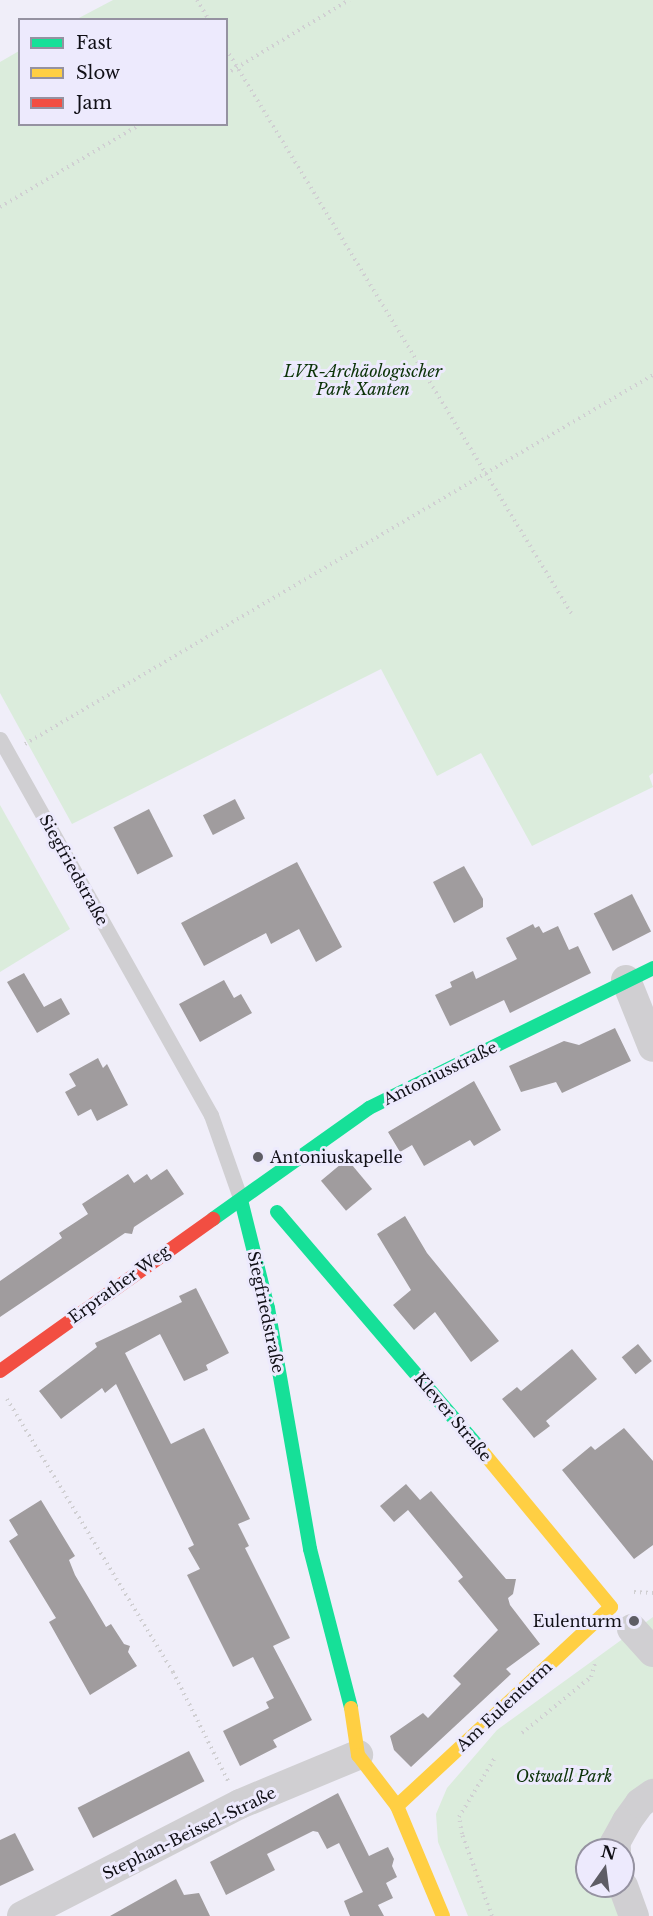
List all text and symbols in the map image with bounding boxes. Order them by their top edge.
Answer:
legend [18,18,228,126]
text: Fast [76,32,112,54]
text: Slow [76,62,120,84]
text: Jam [76,92,112,114]
park label: LVR-Archäologischer Park Xanten [284,361,442,399]
street label: Siegfriedstraße [36,811,112,929]
street label: Antoniusstraße [380,1037,500,1109]
place label: Antoniuskapelle [270,1147,403,1167]
marker: Antoniuskapelle [251,1150,265,1164]
street label: Erprather Weg [64,1241,174,1327]
street label: Siegfriedstraße [244,1249,288,1375]
street label: Klever Straße [410,1369,496,1465]
place label: Eulenturm [533,1611,622,1631]
marker: Eulenturm [627,1614,641,1628]
street label: Am Eulenturm [452,1657,556,1755]
park label: Ostwall Park [515,1766,613,1786]
street label: Stephan-Beissel-Straße [99,1783,279,1883]
north arrow [575,1838,635,1898]
text: N [599,1841,619,1864]

